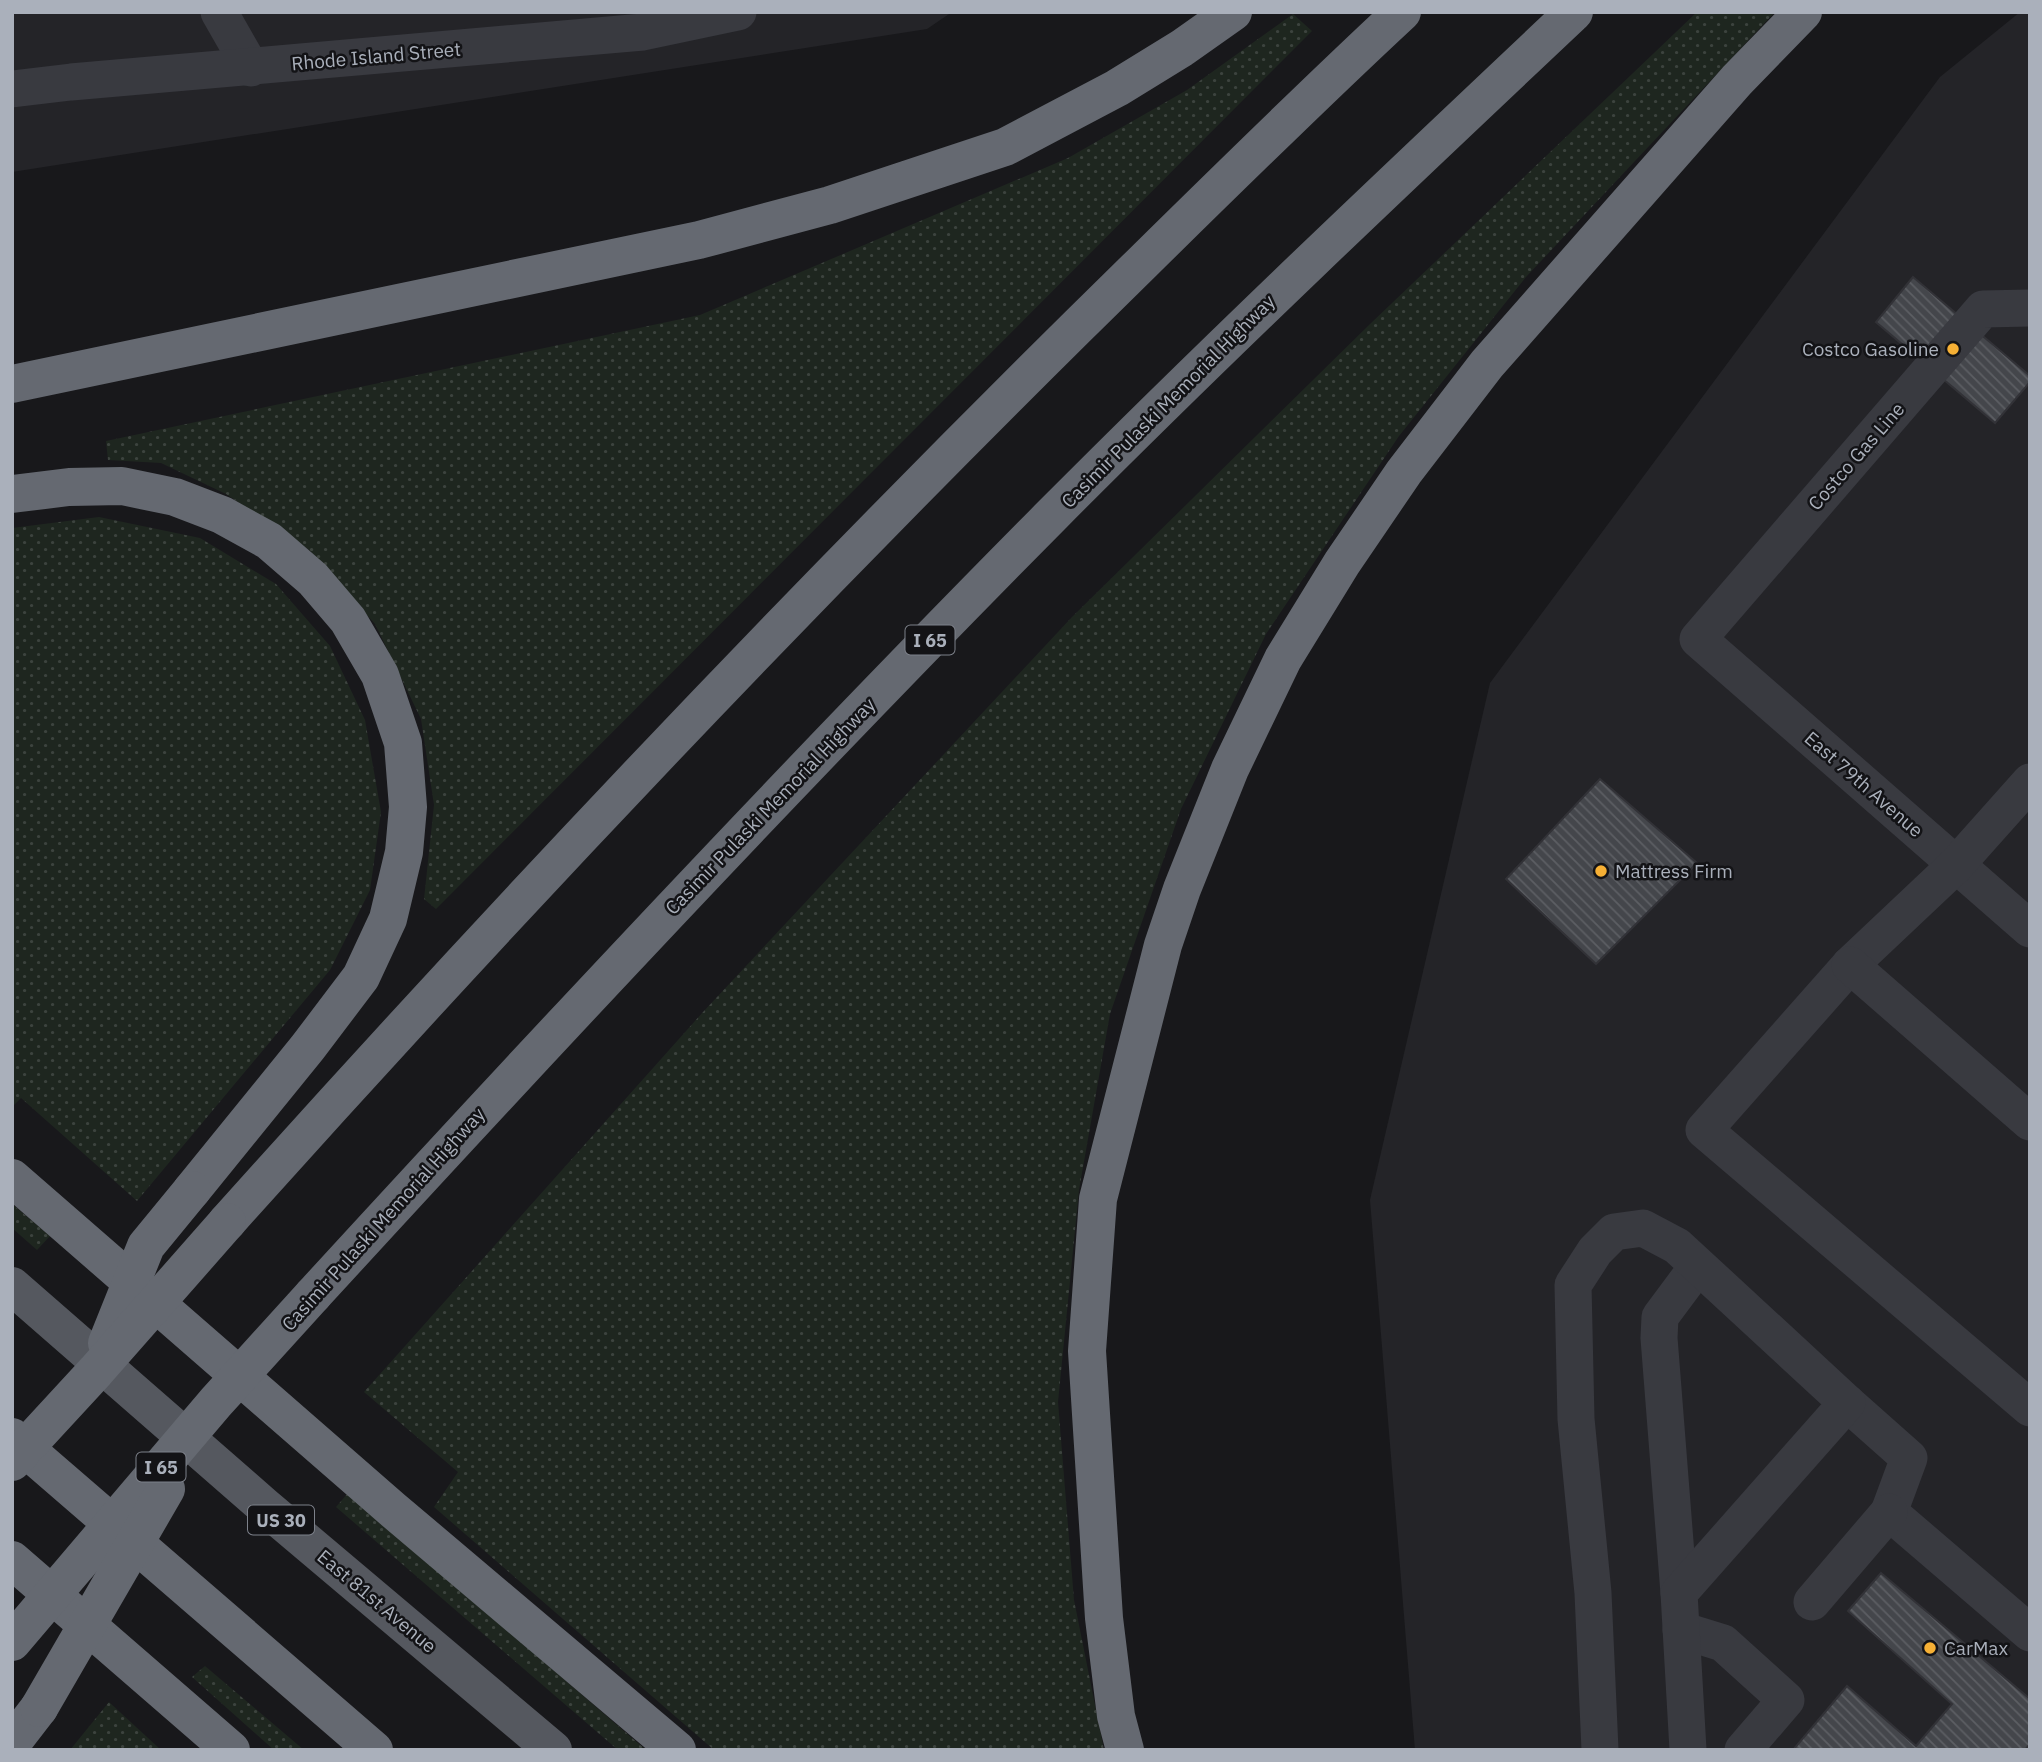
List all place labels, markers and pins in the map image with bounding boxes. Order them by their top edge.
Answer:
place label: Costco Gasoline [1802,337,1939,361]
marker: Costco Gasoline [1945,341,1961,357]
place label: Mattress Firm [1615,859,1733,883]
marker: Mattress Firm [1593,863,1609,879]
place label: CarMax [1944,1636,2008,1660]
marker: CarMax [1922,1640,1938,1656]

